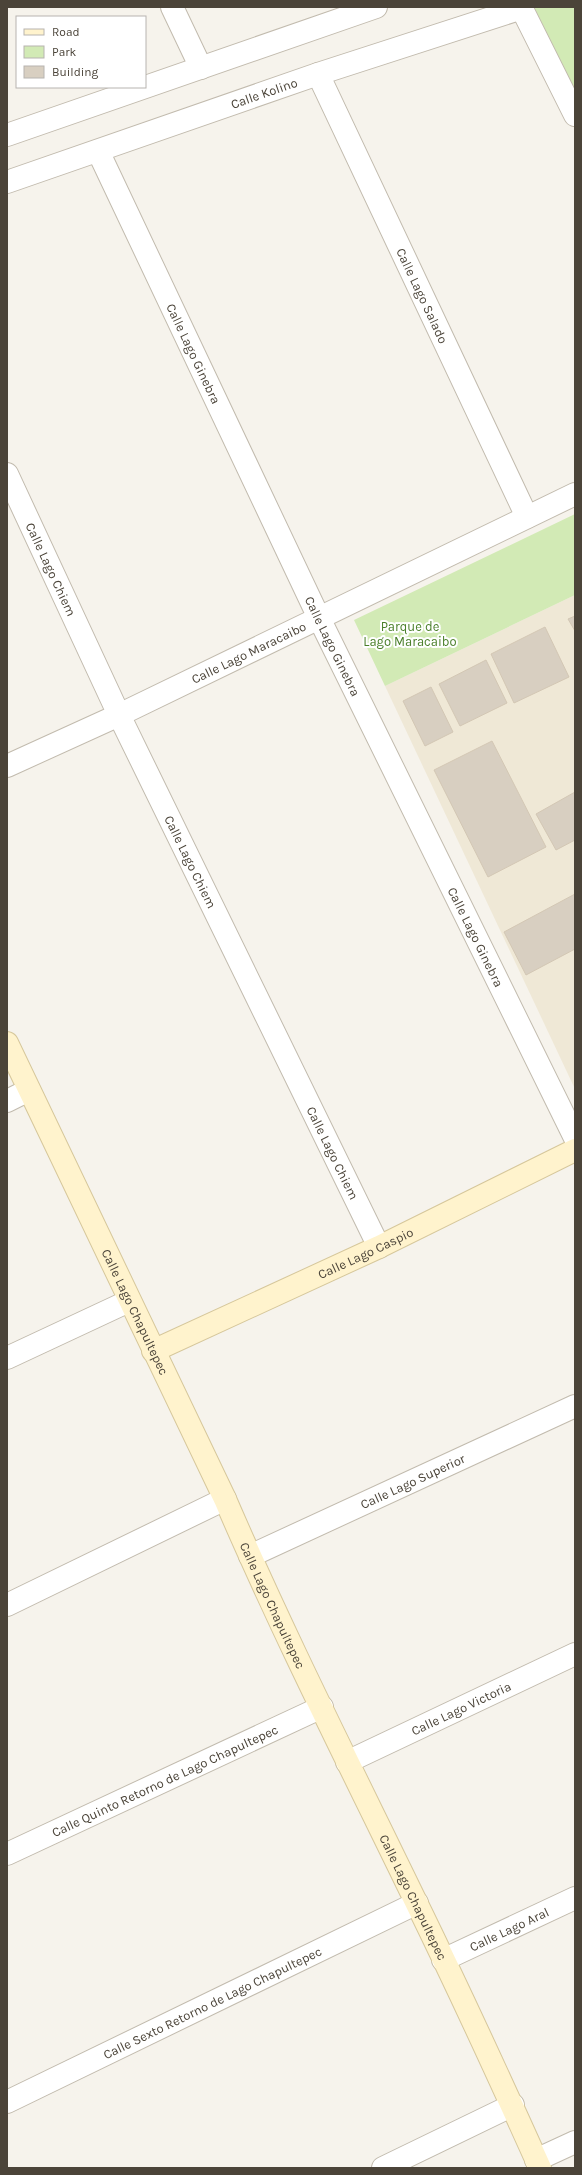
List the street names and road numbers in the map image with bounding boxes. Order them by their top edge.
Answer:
street label: Calle Kolino [229,74,299,111]
street label: Calle Lago Salado [394,245,451,346]
street label: Calle Lago Ginebra [164,301,224,406]
street label: Calle Lago Chiem [23,520,79,618]
street label: Calle Lago Ginebra [302,594,364,699]
street label: Calle Lago Maracaibo [189,618,308,686]
street label: Calle Lago Chiem [162,813,220,911]
street label: Calle Lago Ginebra [445,884,507,989]
street label: Calle Lago Chiem [304,1104,362,1202]
street label: Calle Lago Caspio [315,1224,416,1282]
street label: Calle Lago Chapultepec [99,1246,172,1377]
street label: Calle Lago Superior [358,1450,467,1512]
street label: Calle Lago Chapultepec [237,1540,309,1671]
street label: Calle Lago Victoria [409,1678,513,1738]
street label: Calle Quinto Retorno de Lago Chapultepec [49,1721,280,1840]
street label: Calle Lago Chapultepec [377,1832,450,1962]
street label: Calle Lago Aral [467,1904,551,1954]
street label: Calle Sexto Retorno de Lago Chapultepec [100,1943,324,2062]

